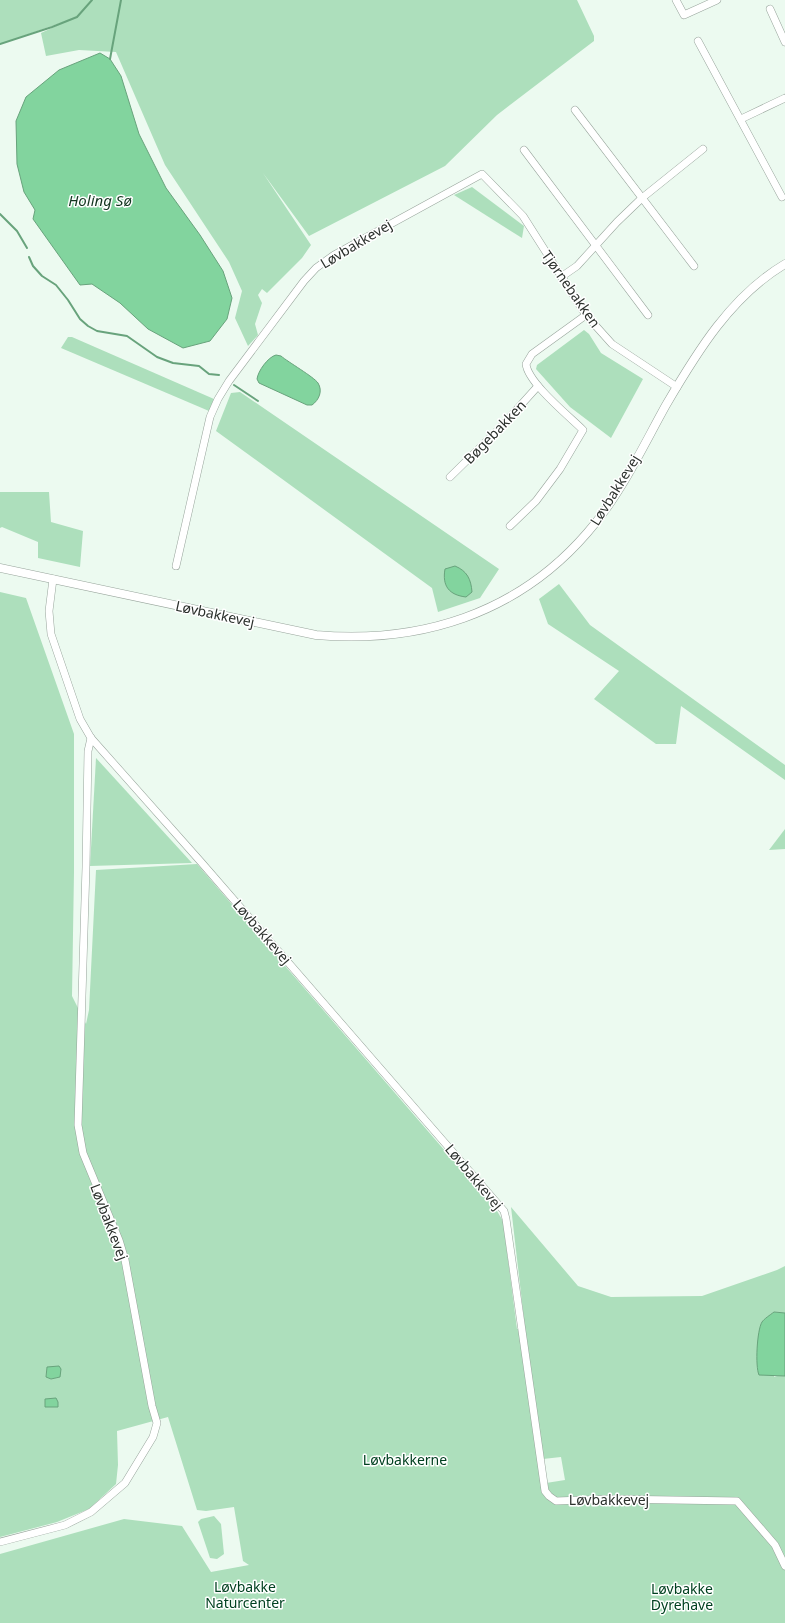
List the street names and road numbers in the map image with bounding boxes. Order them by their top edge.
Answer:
street label: Løvbakkevej [316,215,395,272]
street label: Tjørnebakken [538,246,605,331]
street label: Bøgebakken [459,396,530,468]
street label: Løvbakkevej [585,451,644,529]
street label: Løvbakkevej [174,596,256,631]
street label: Løvbakkevej [229,895,296,968]
street label: Løvbakkevej [441,1140,507,1214]
street label: Løvbakkevej [86,1181,133,1263]
street label: Løvbakkevej [569,1490,649,1509]

